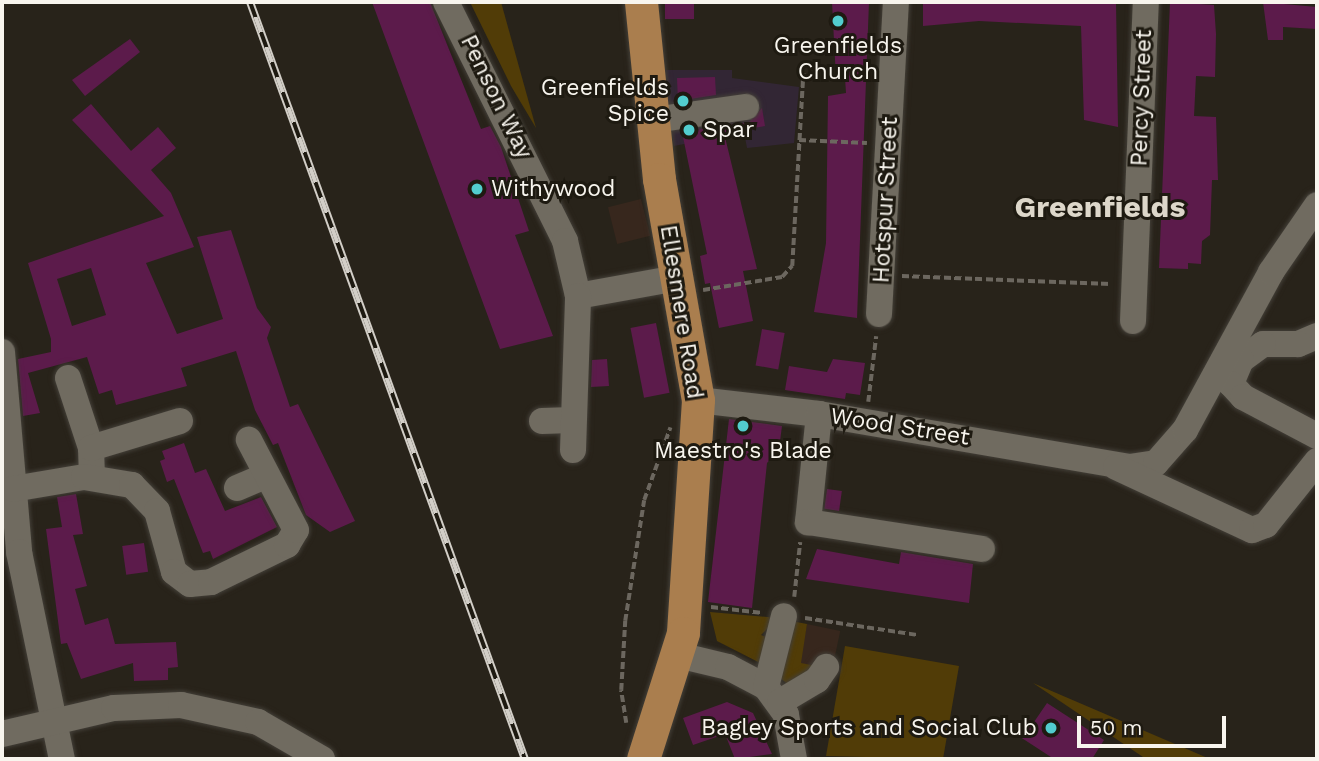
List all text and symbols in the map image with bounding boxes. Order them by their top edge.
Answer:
marker: Greenfields Church [830,13,846,29]
street label: Percy Street [1126,29,1158,167]
street label: Penson Way [454,30,538,164]
place label: Greenfields Church [774,32,902,86]
place label: Greenfields Spice [541,74,669,128]
marker: Greenfields Spice [675,93,691,109]
place label: Spar [703,116,754,144]
street label: Hotspur Street [868,116,904,284]
marker: Spar [681,122,697,138]
place label: Withywood [491,175,616,203]
marker: Withywood [469,181,485,197]
district label: Greenfields [1015,189,1185,225]
street label: Ellesmere Road [654,223,708,401]
street label: Wood Street [828,402,972,452]
marker: Maestro's Blade [735,418,751,434]
place label: Maestro's Blade [654,437,832,465]
scale bar [1081,702,1230,746]
place label: Bagley Sports and Social Club [700,714,1037,742]
text: 50 m [1090,715,1142,740]
marker: Bagley Sports and Social Club [1043,720,1059,736]

